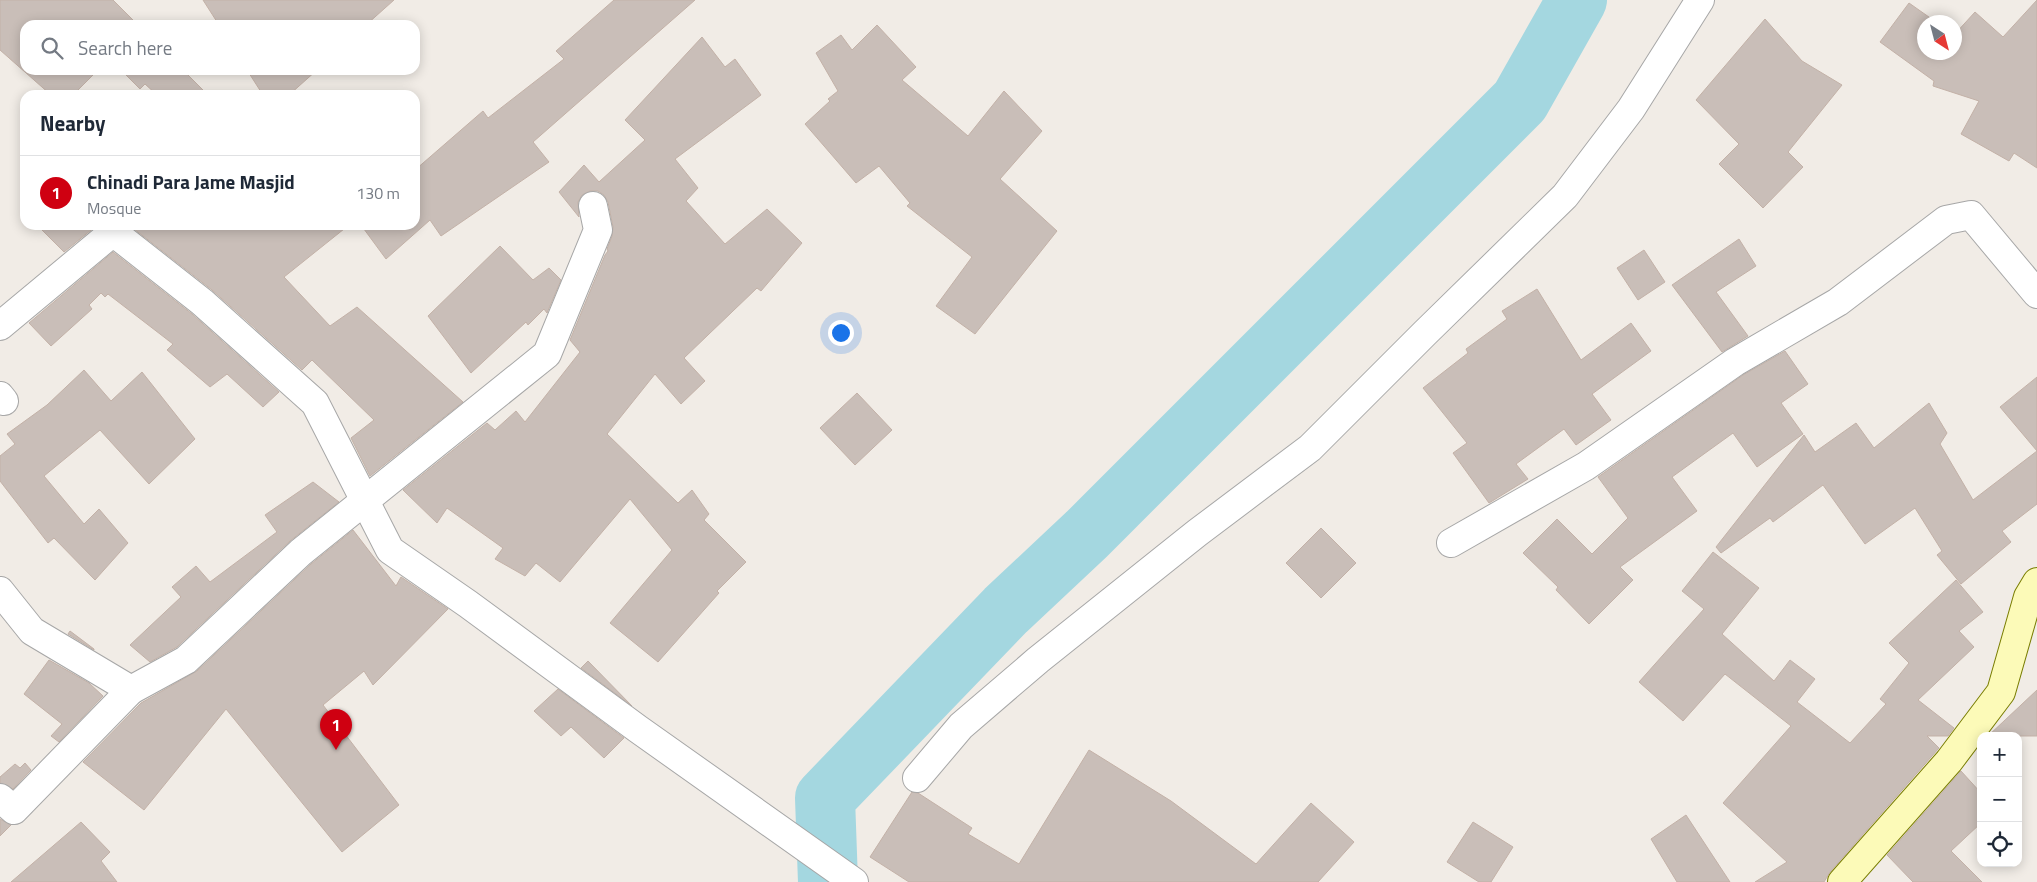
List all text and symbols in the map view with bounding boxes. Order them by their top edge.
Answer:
north arrow [1917,15,1962,60]
search box [20,20,420,75]
text: Search here [78,33,172,62]
icon: search [38,34,66,62]
text: Nearby [40,107,105,139]
text: Chinadi Para Jame Masjid [87,167,295,196]
text: 1 [52,181,60,205]
text: 130 m [356,181,400,205]
text: Mosque [87,196,141,220]
your location [828,320,854,346]
pin: 1 [320,709,352,750]
map controls [1977,732,2022,867]
button: + [1977,732,2022,777]
button: − [1977,777,2022,822]
button: locate [1977,822,2022,867]

